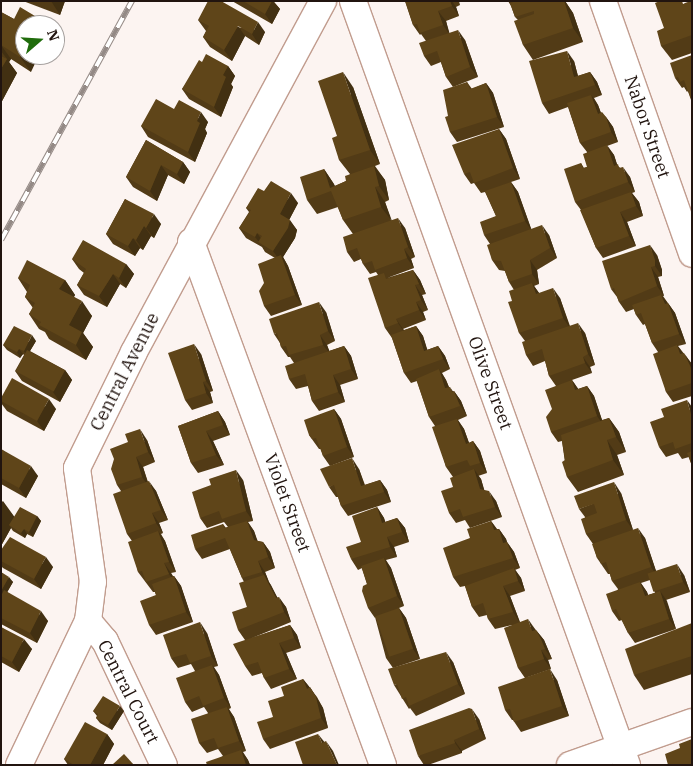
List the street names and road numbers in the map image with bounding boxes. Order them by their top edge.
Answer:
street label: Nabor Street [619,73,675,181]
street label: Central Avenue [86,309,164,435]
street label: Olive Street [463,333,517,433]
street label: Violet Street [259,451,315,555]
street label: Central Court [93,636,163,748]

